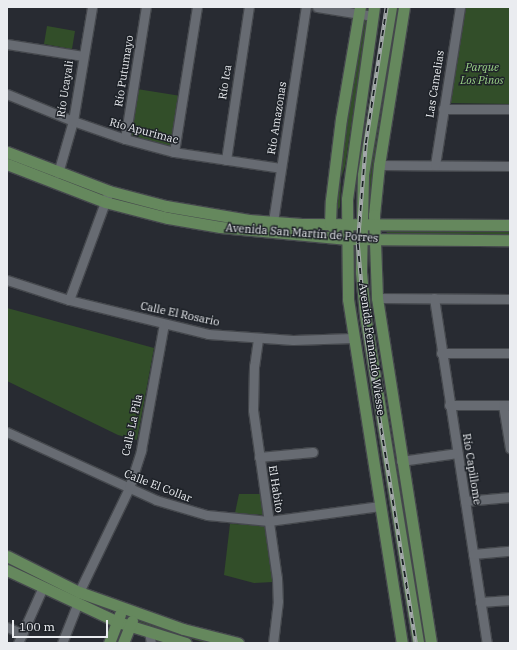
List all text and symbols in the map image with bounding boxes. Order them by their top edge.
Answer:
street label: Río Putumayo [112,34,136,108]
street label: Las Camelias [423,49,447,119]
street label: Río Ucayali [54,60,76,118]
park label: Parque Los Pinos [460,61,504,87]
street label: Río Ica [216,64,234,100]
street label: Río Amazonas [265,81,289,155]
street label: Río Apurimac [108,115,180,147]
street label: Avenida San Martín de Porres [225,221,379,245]
street label: Avenida Fernando Wiesse [356,282,388,416]
street label: Calle El Rosario [139,299,221,329]
street label: Calle La Pila [119,393,145,457]
street label: Río Capillome [460,432,484,506]
street label: El Habito [266,464,286,514]
street label: Calle El Collar [122,467,194,505]
scale bar [14,612,110,638]
text: 100 m [19,619,55,634]

